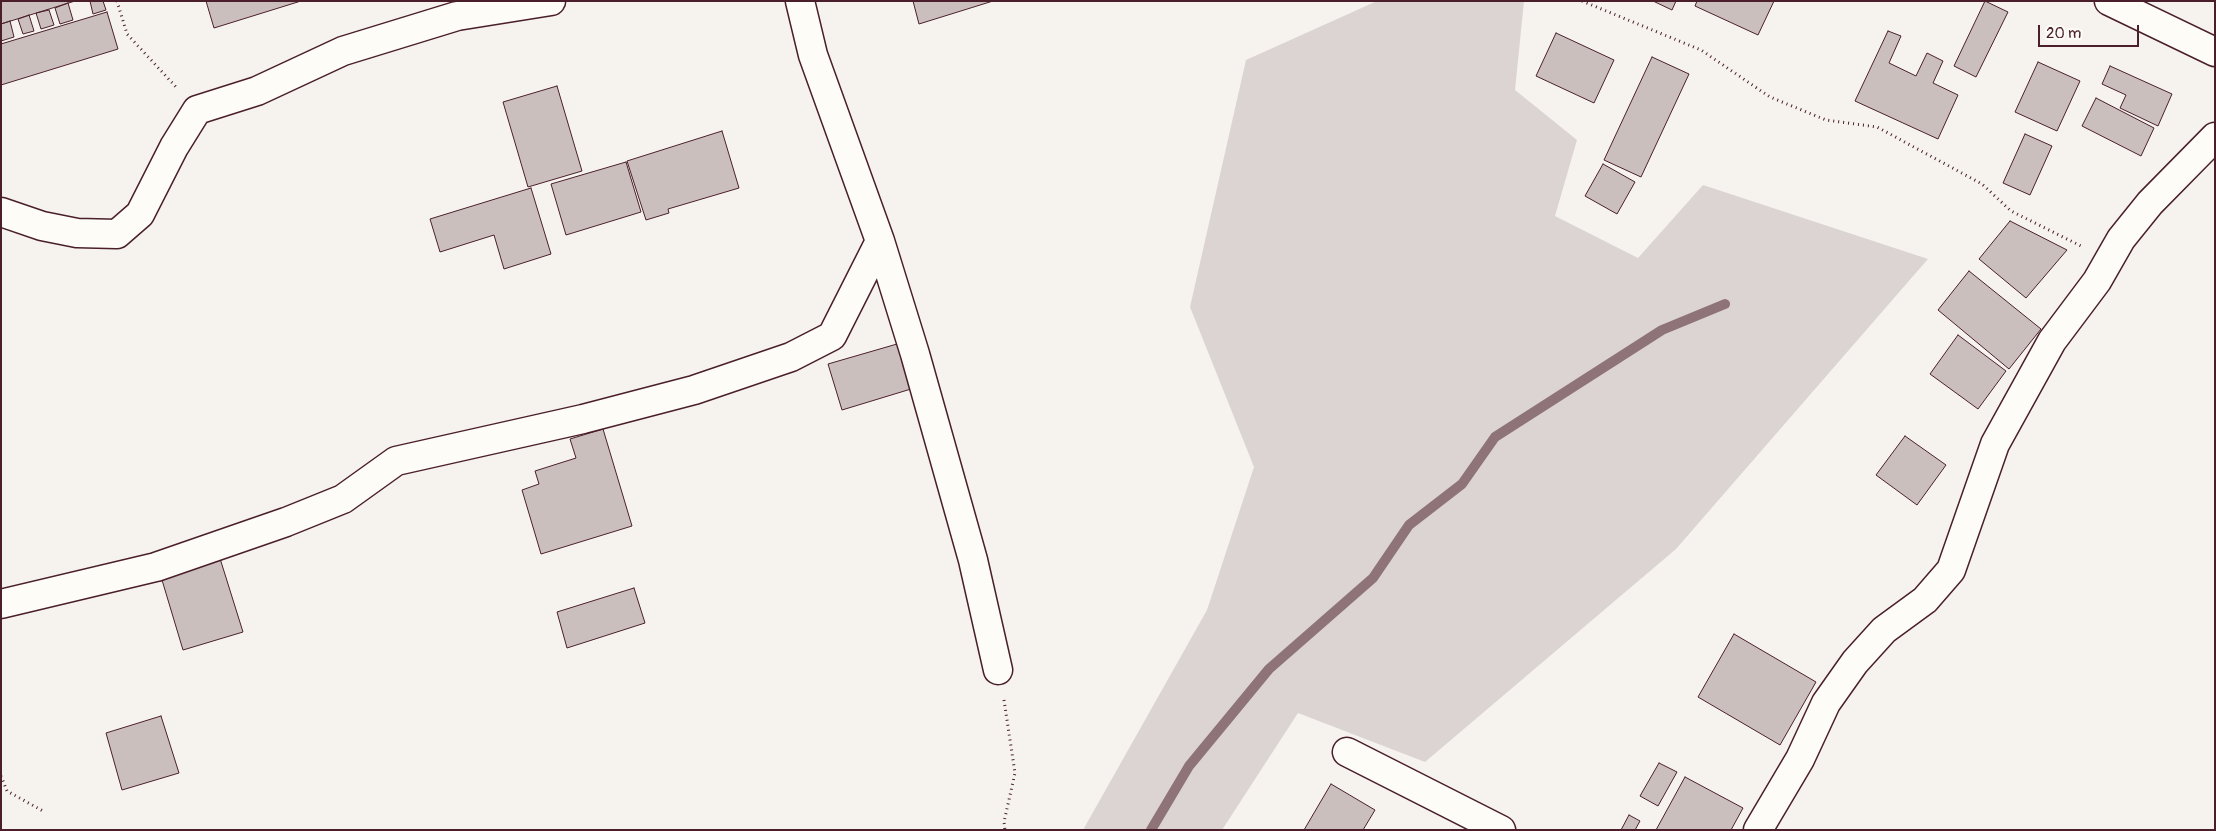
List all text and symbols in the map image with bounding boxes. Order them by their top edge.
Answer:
scale bar [2041,15,2142,47]
text: 20 m [2046,24,2081,43]

